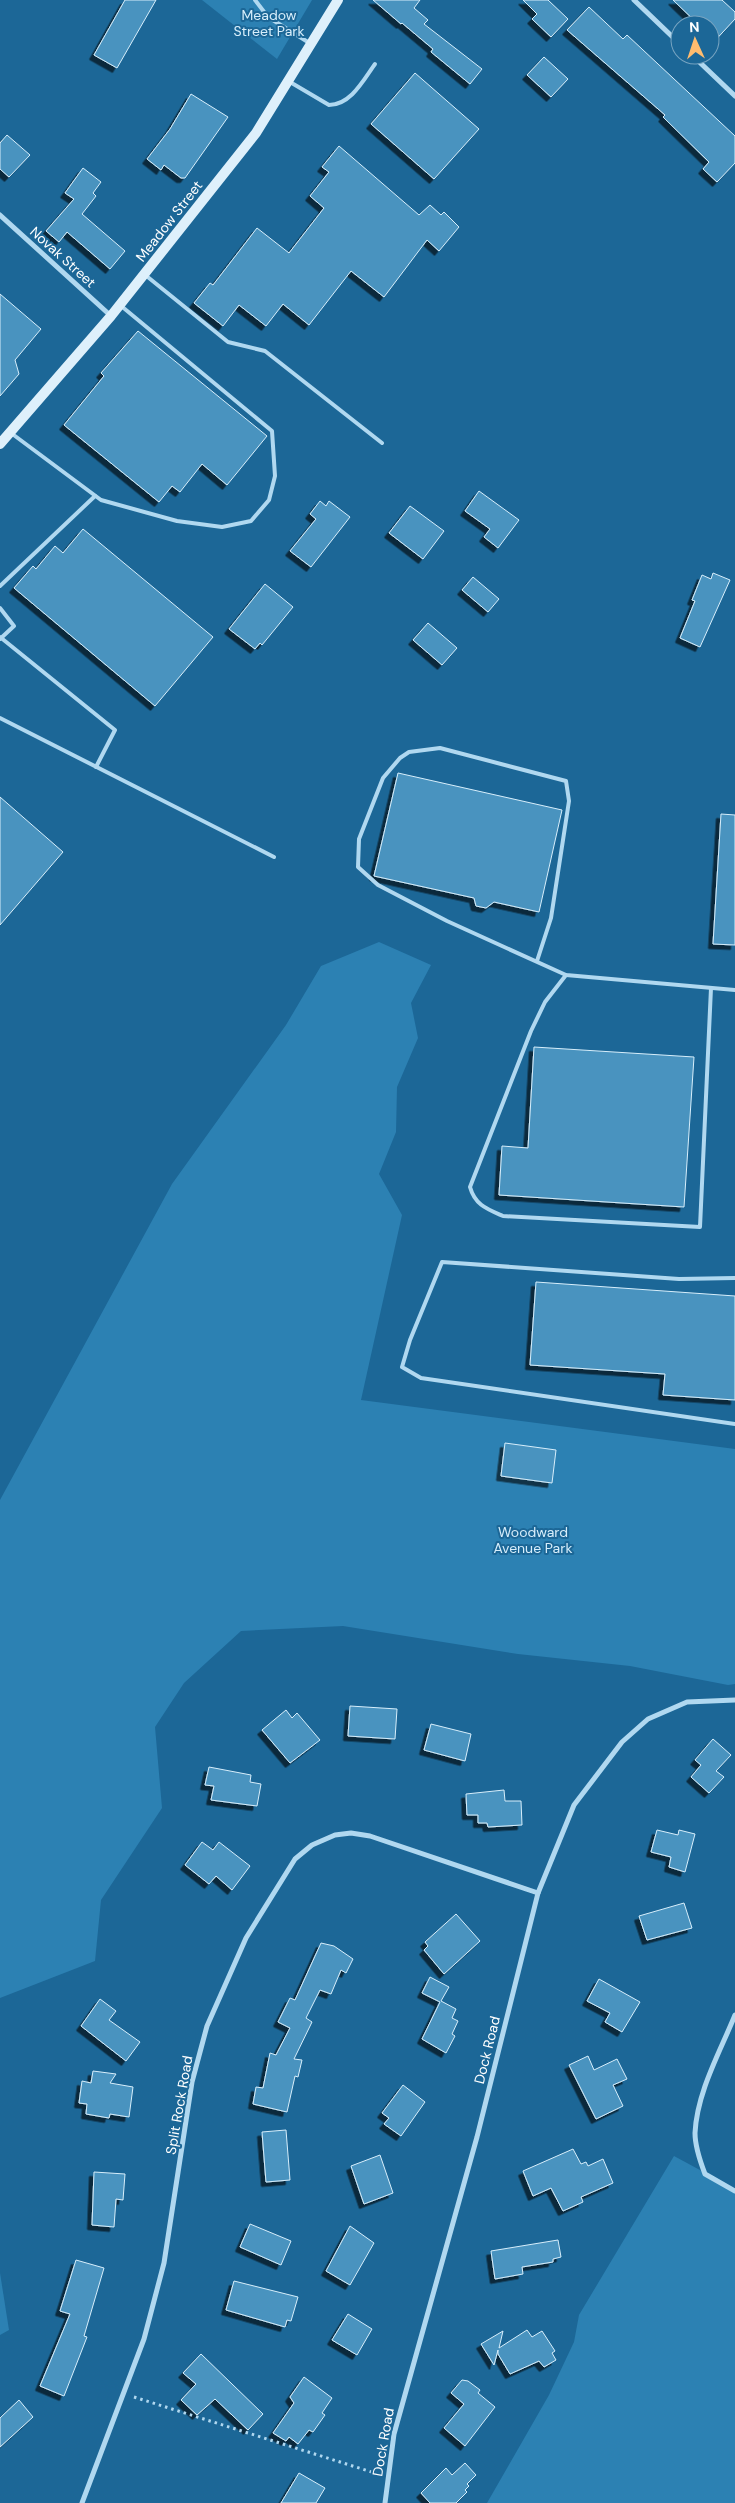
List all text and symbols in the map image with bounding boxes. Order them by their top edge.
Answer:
park label: Meadow Street Park [233,6,305,40]
north arrow [670,15,720,65]
text: N [689,18,700,36]
street label: Meadow Street [132,177,206,265]
street label: Novak Street [26,223,100,291]
park label: Woodward Avenue Park [494,1523,572,1557]
street label: Dock Road [470,2014,504,2086]
street label: Split Rock Road [161,2054,197,2156]
street label: Dock Road [368,2406,398,2478]

